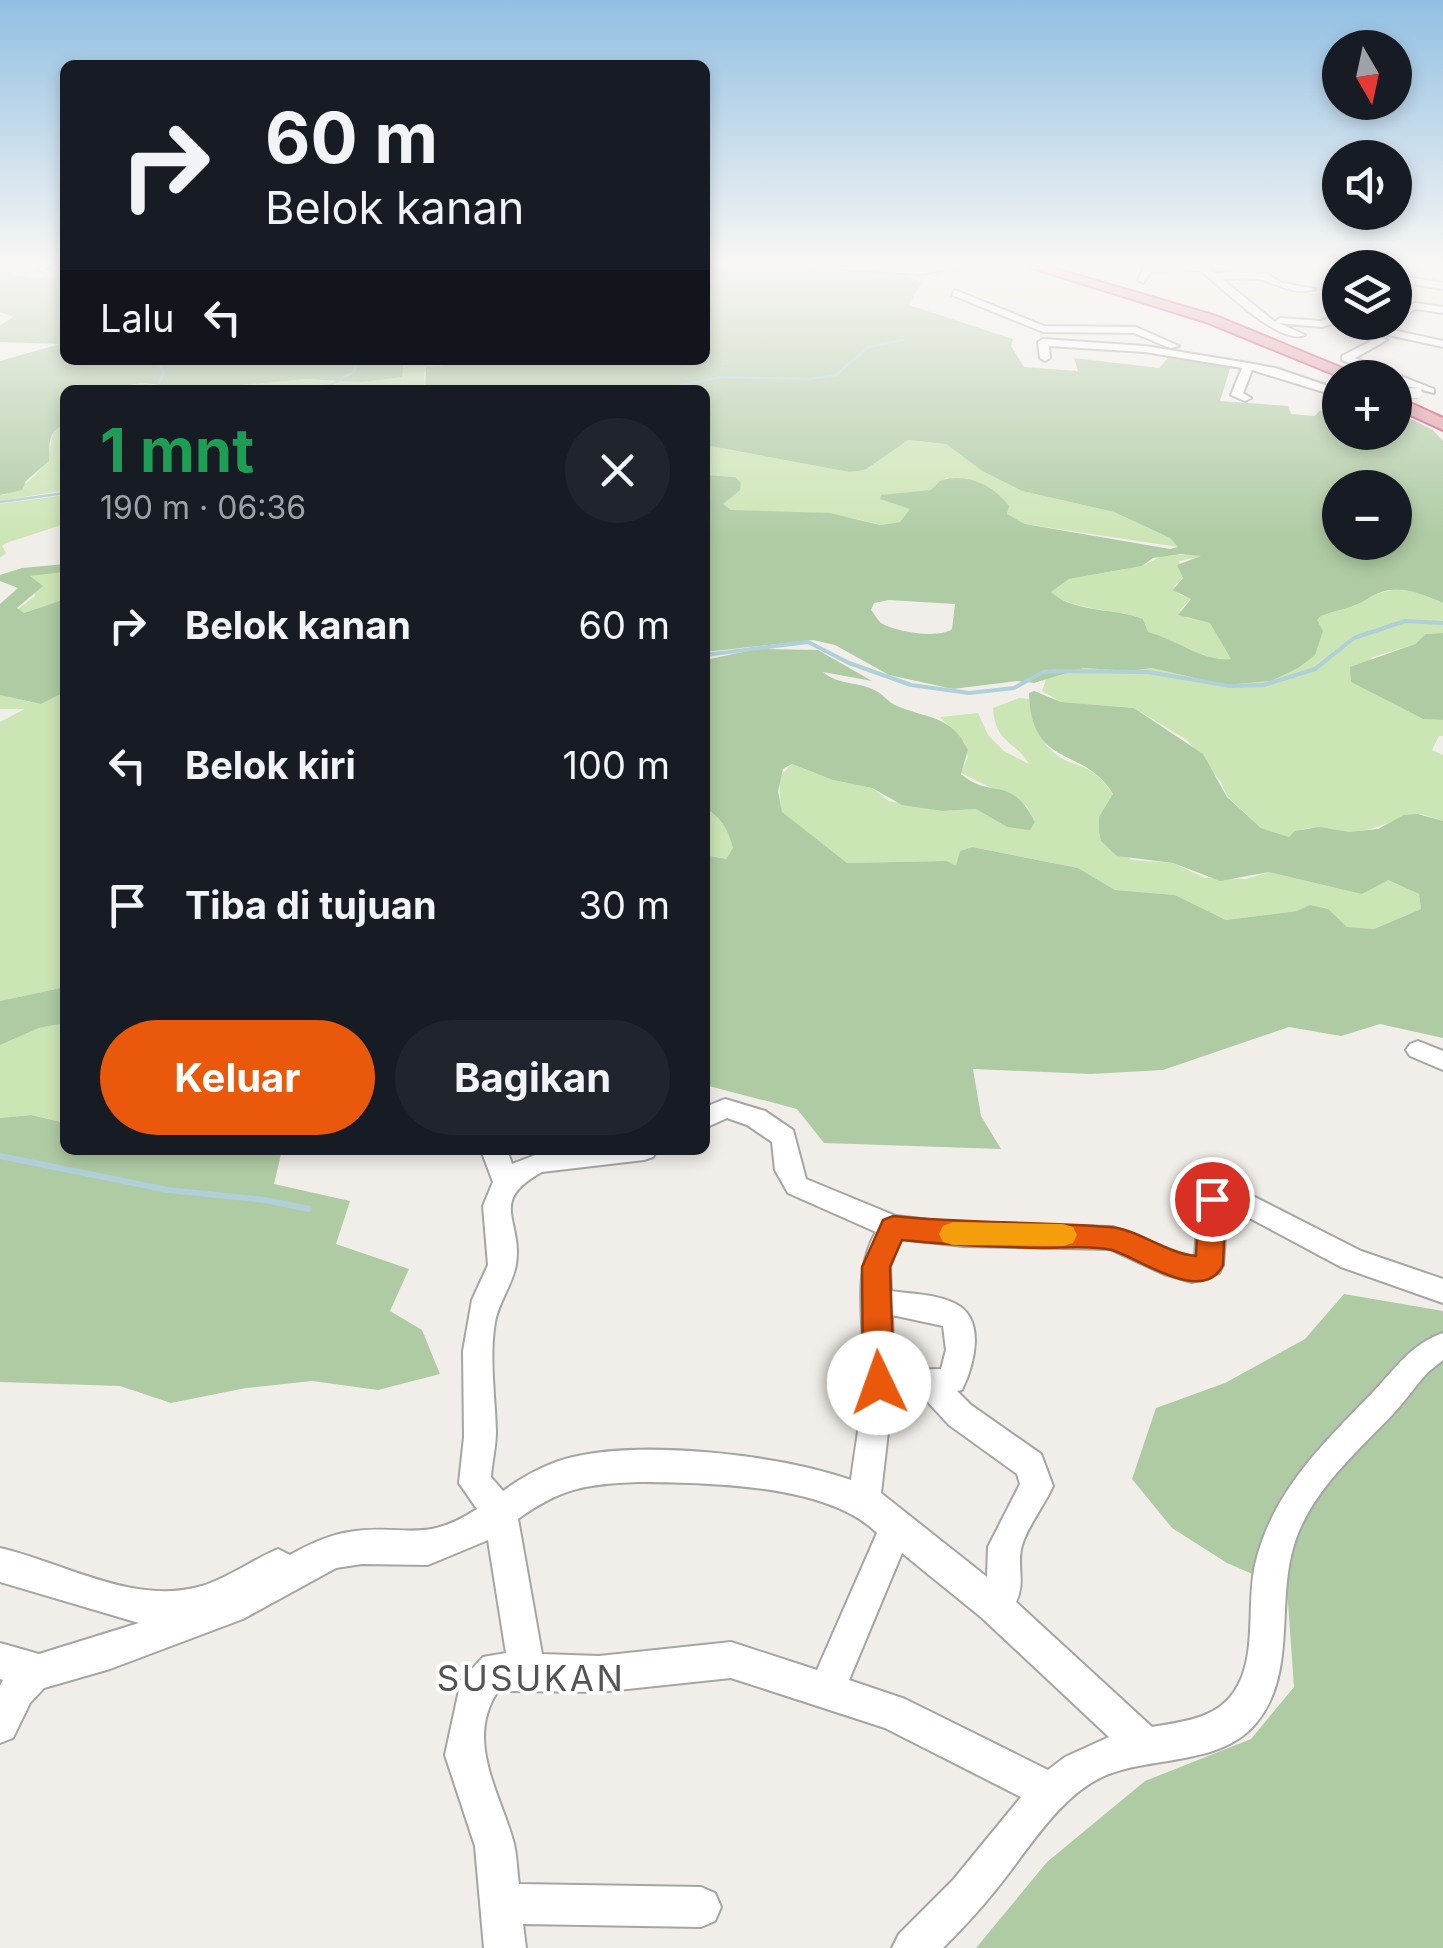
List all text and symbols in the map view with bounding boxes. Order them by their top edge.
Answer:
north arrow [1322,30,1412,120]
map controls [1322,30,1412,560]
text: 60 m [265,95,438,180]
icon: right [100,100,230,230]
button: sound [1322,140,1412,230]
text: Belok kanan [265,180,524,235]
button: layers [1322,250,1412,340]
icon: left [195,290,250,345]
text: Lalu [100,295,175,341]
button: + [1322,360,1412,450]
text: 1 mnt [100,414,254,486]
button: close [565,418,670,523]
button: − [1322,470,1412,560]
text: 190 m · 06:36 [100,488,306,527]
icon: right [100,598,155,653]
text: Belok kanan [185,602,411,648]
text: 60 m [578,602,670,648]
icon: left [100,738,155,793]
text: Belok kiri [185,742,356,788]
text: 100 m [563,742,670,788]
icon: arrive [100,878,155,933]
text: Tiba di tujuan [185,882,437,928]
text: 30 m [579,882,670,928]
button: Keluar [100,1020,375,1135]
button: Bagikan [395,1020,670,1135]
pin [1170,1157,1255,1242]
icon: arrive [1185,1172,1240,1227]
position arrow [827,1331,931,1435]
district label: SUSUKAN [437,1657,625,1699]

